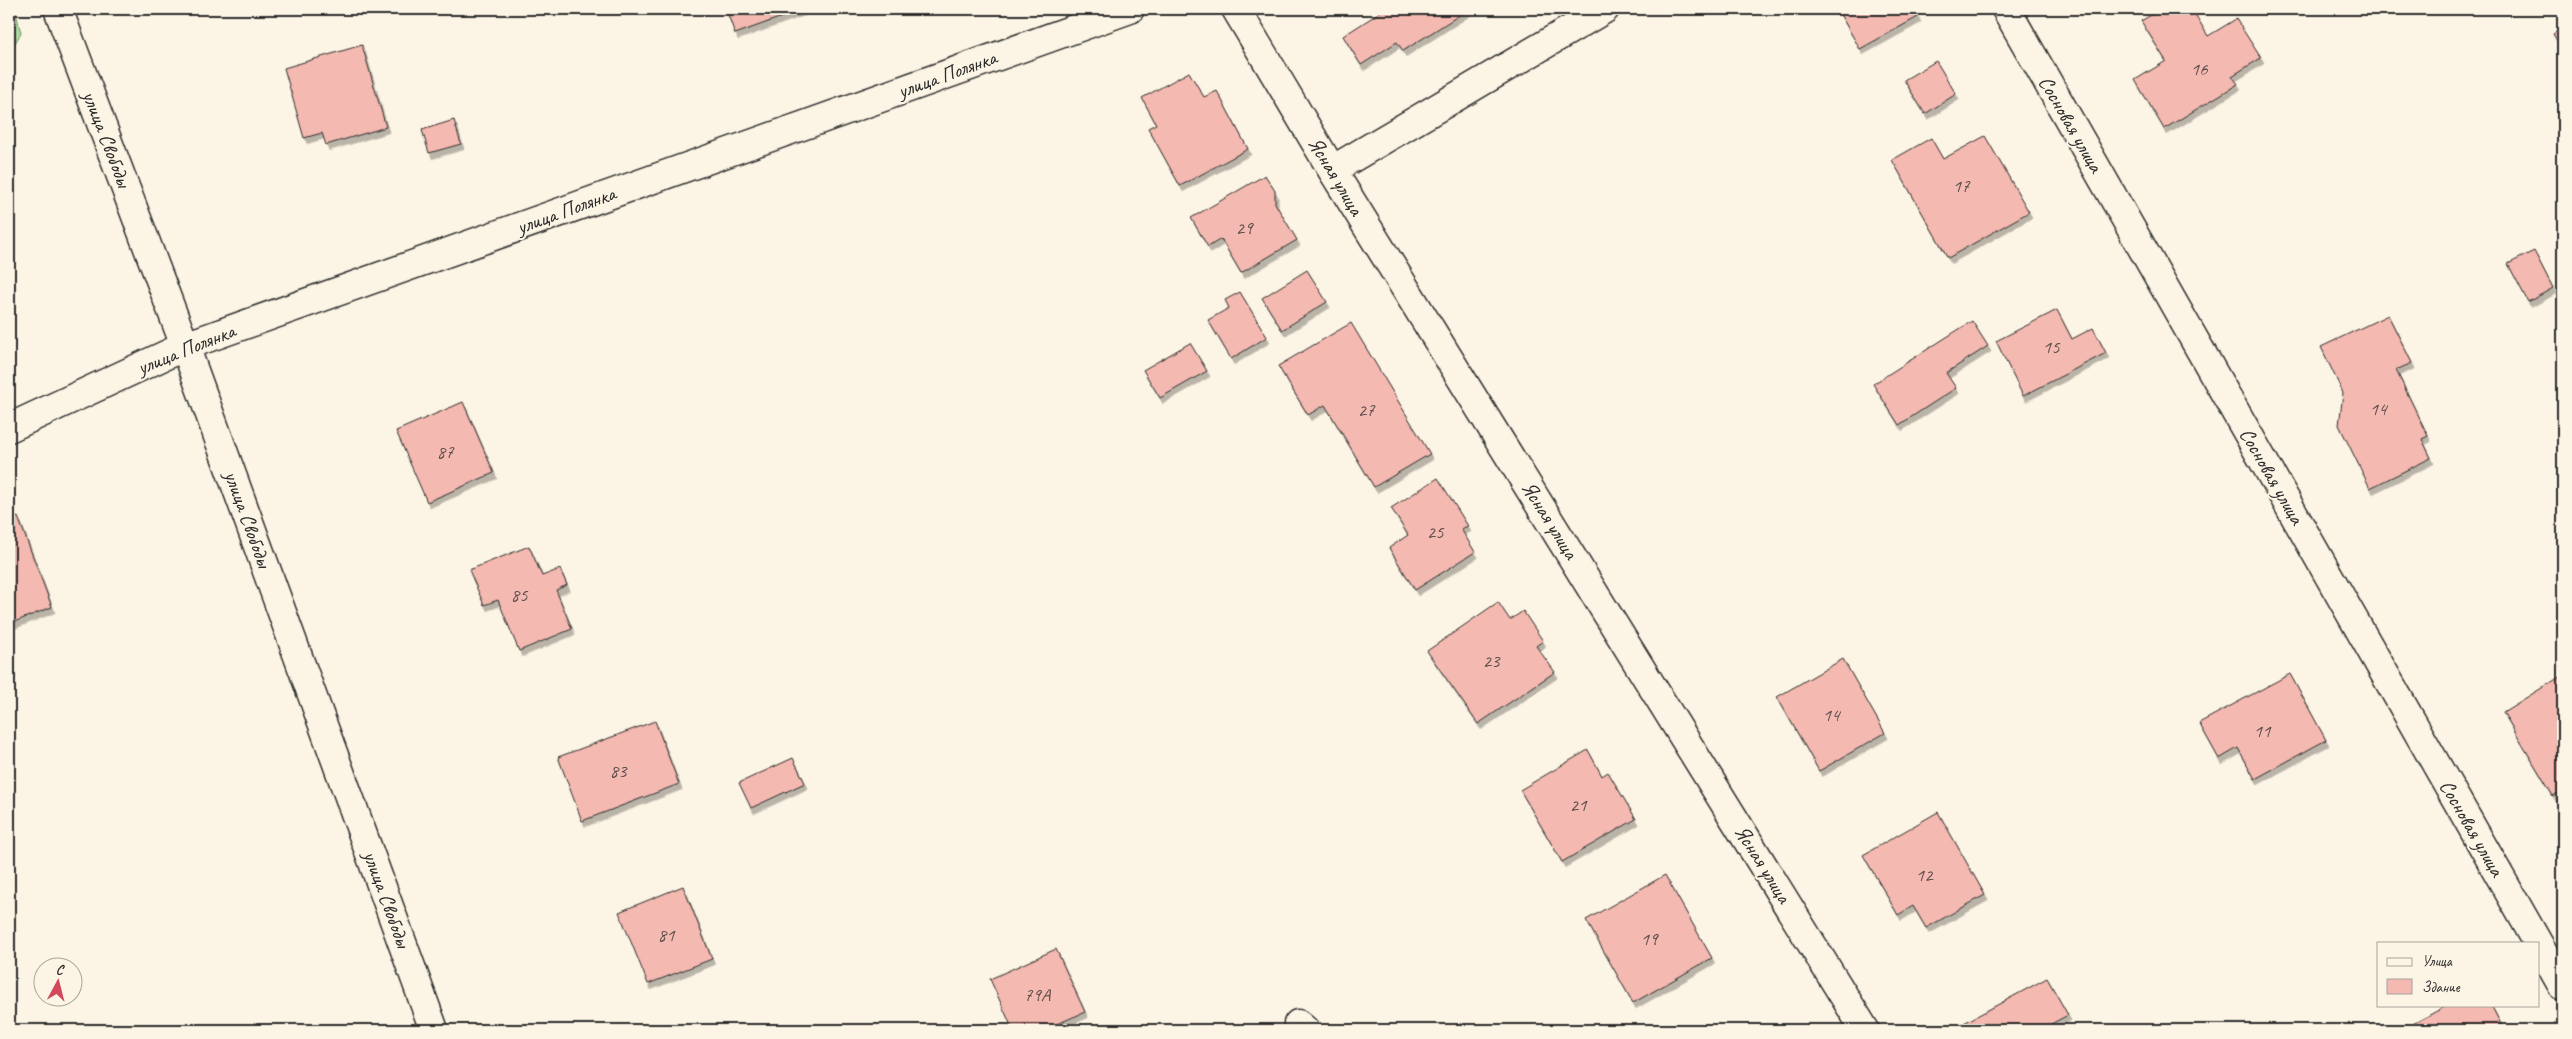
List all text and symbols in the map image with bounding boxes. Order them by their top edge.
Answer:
street label: улица Полянка [892,43,1002,105]
house number: 16 [2190,57,2209,81]
street label: Сосновая улица [2033,71,2110,179]
street label: улица Свободы [76,85,138,193]
street label: Ясная улица [1302,132,1370,221]
house number: 17 [1952,174,1971,198]
street label: улица Полянка [511,179,621,241]
house number: 29 [1235,216,1254,240]
street label: улица Полянка [131,317,241,381]
house number: 15 [2042,335,2061,359]
house number: 14 [2369,397,2389,421]
house number: 27 [1357,398,1376,422]
street label: Сосновая улица [2234,423,2311,531]
house number: 87 [436,440,455,464]
street label: улица Свободы [218,465,278,573]
street label: Ясная улица [1516,476,1585,565]
house number: 25 [1426,520,1445,544]
house number: 85 [510,583,529,607]
house number: 23 [1482,649,1501,673]
house number: 14 [1822,703,1842,727]
house number: 11 [2253,719,2272,743]
house number: 83 [609,759,628,783]
street label: Сосновая улица [2434,775,2511,883]
house number: 21 [1569,793,1588,817]
street label: Ясная улица [1729,820,1798,909]
street label: улица Свободы [357,845,417,953]
house number: 12 [1915,863,1934,887]
house number: 81 [657,923,676,947]
house number: 19 [1640,927,1659,951]
legend [2377,942,2540,1006]
text: Улица [2422,952,2453,971]
north arrow [32,956,82,1006]
text: С [55,961,66,979]
text: Здание [2422,978,2461,997]
house number: 79А [1024,983,1052,1007]

